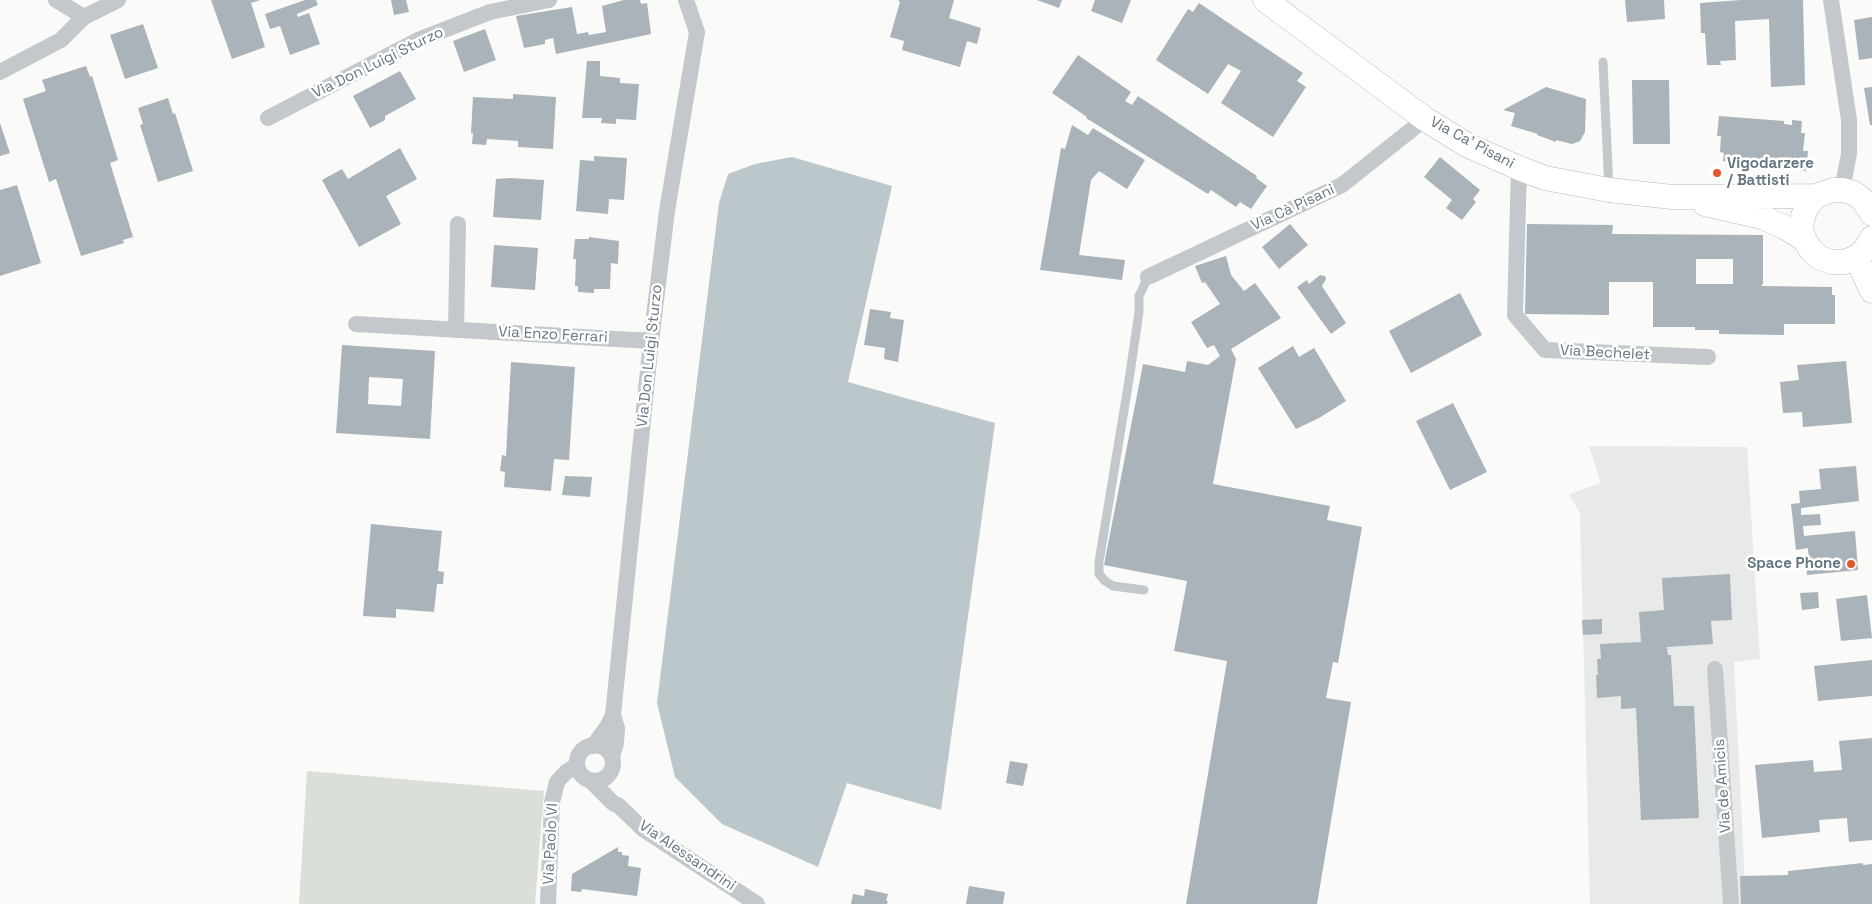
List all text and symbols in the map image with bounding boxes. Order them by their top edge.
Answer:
street label: Via Don Luigi Sturzo [310,23,446,103]
street label: Via Ca' Pisani [1427,113,1517,173]
place label: Vigodarzere / Battisti [1727,155,1814,190]
marker: Vigodarzere / Battisti [1711,167,1723,179]
street label: Via Cà Pisani [1249,181,1337,235]
street label: Via Don Luigi Sturzo [634,284,666,428]
street label: Via Enzo Ferrari [498,323,608,347]
street label: Via Bechelet [1559,342,1651,364]
place label: Space Phone [1747,555,1841,573]
marker: Space Phone [1845,558,1857,570]
street label: Via de Amicis [1711,738,1735,834]
street label: Via Paolo VI [540,803,562,885]
street label: Via Alessandrini [635,817,739,895]

